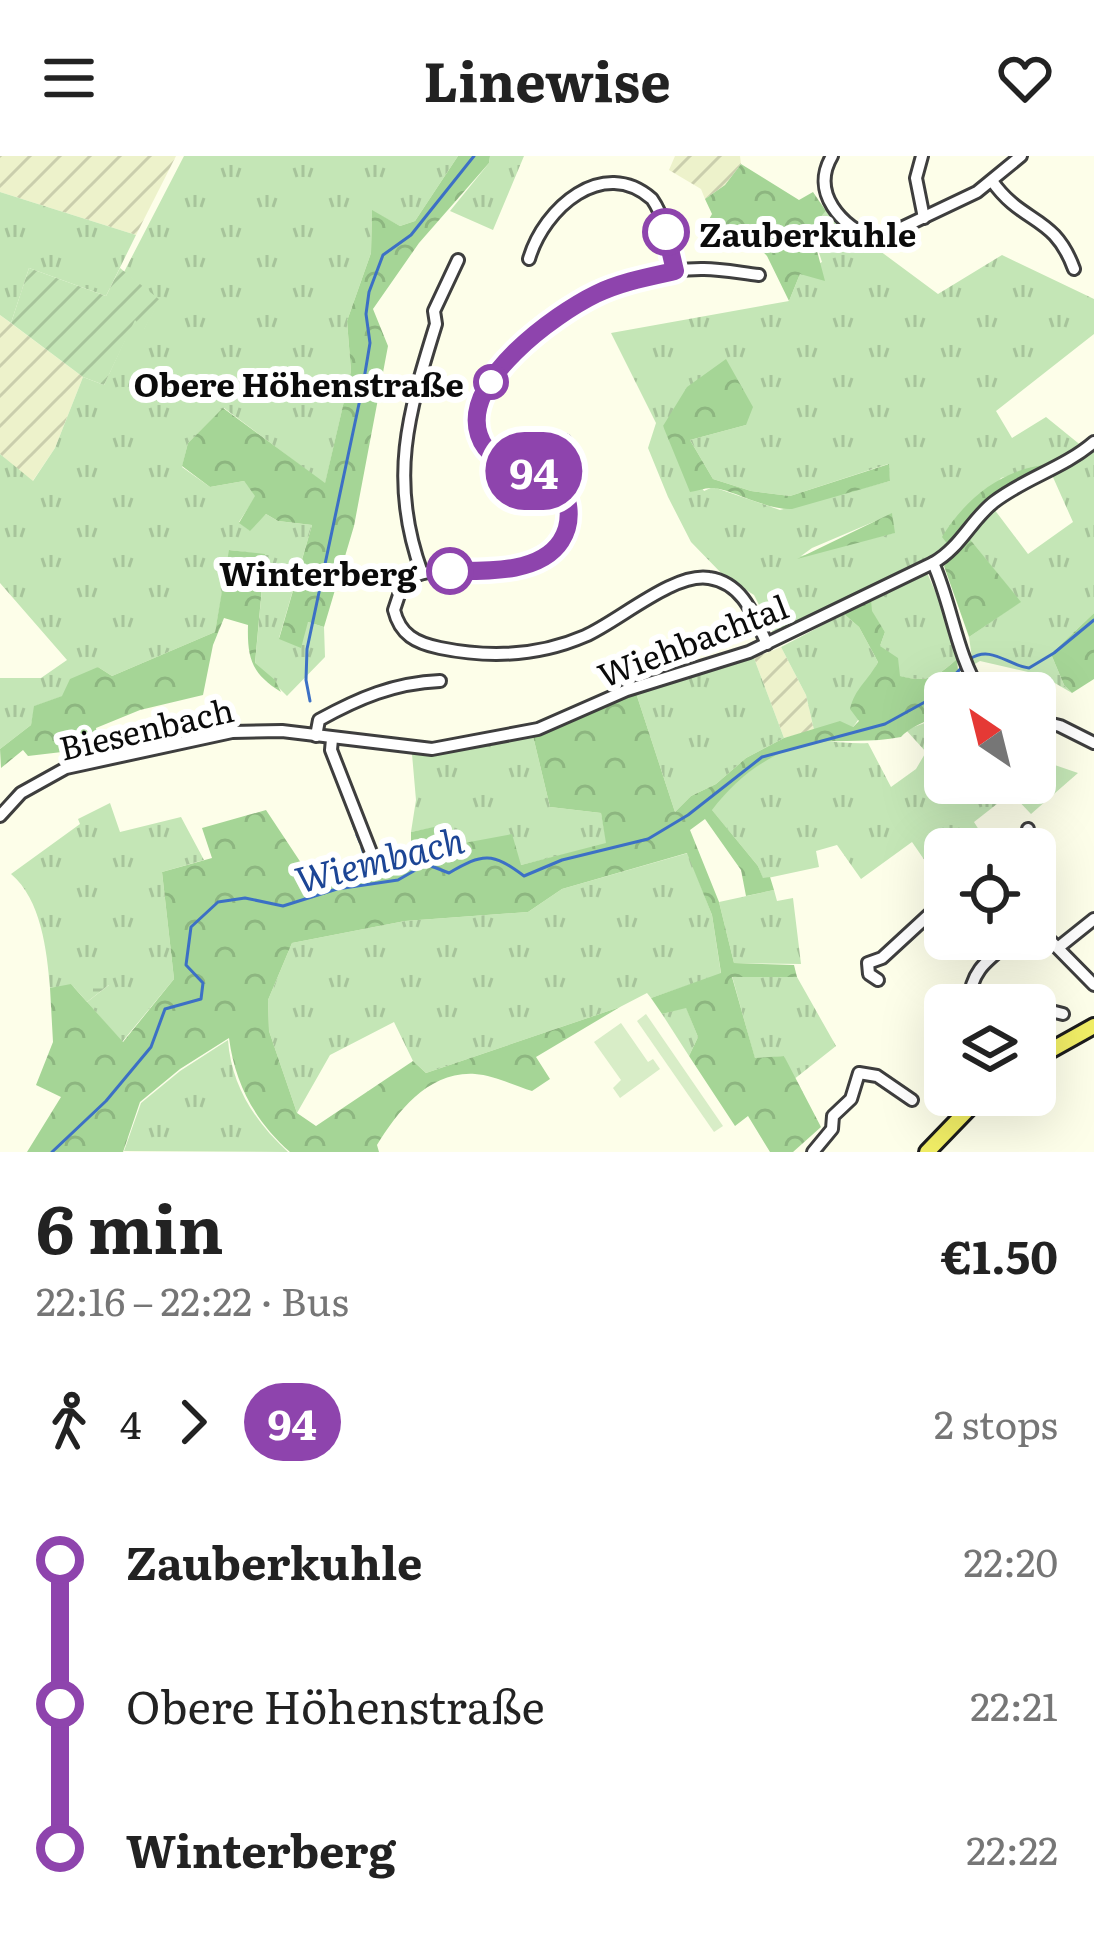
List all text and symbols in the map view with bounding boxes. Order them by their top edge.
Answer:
text: Linewise [423,38,671,119]
icon: menu [36,45,102,111]
icon: heart [992,45,1058,111]
place label: Zauberkuhle [699,208,916,257]
marker: Zauberkuhle [644,210,688,254]
place label: Obere Höhenstraße [133,358,464,407]
marker: Obere Höhenstraße [475,366,507,398]
line badge: 94 [480,432,588,510]
text: 94 [509,440,559,502]
place label: Winterberg [219,547,418,596]
marker: Winterberg [428,549,472,593]
street label: Wiehbachtal [590,580,794,698]
north arrow [924,672,1056,804]
map controls [924,672,1056,1116]
street label: Biesenbach [54,683,238,771]
water label: Wiembach [289,811,469,905]
button: locate [924,828,1056,960]
button: layers [924,984,1056,1116]
text: 6 min [36,1176,224,1274]
text: €1.50 [941,1221,1058,1288]
text: 22:16 – 22:22 · Bus [36,1270,349,1328]
icon: walk [36,1389,102,1455]
icon: forward [160,1389,226,1455]
text: 94 [268,1391,317,1453]
text: 4 [120,1393,142,1451]
text: 2 stops [934,1393,1058,1451]
text: Zauberkuhle [126,1527,422,1594]
text: 22:20 [964,1531,1058,1589]
text: Obere Höhenstraße [126,1671,545,1738]
text: 22:21 [970,1675,1058,1733]
text: Winterberg [126,1815,396,1882]
text: 22:22 [966,1819,1058,1877]

